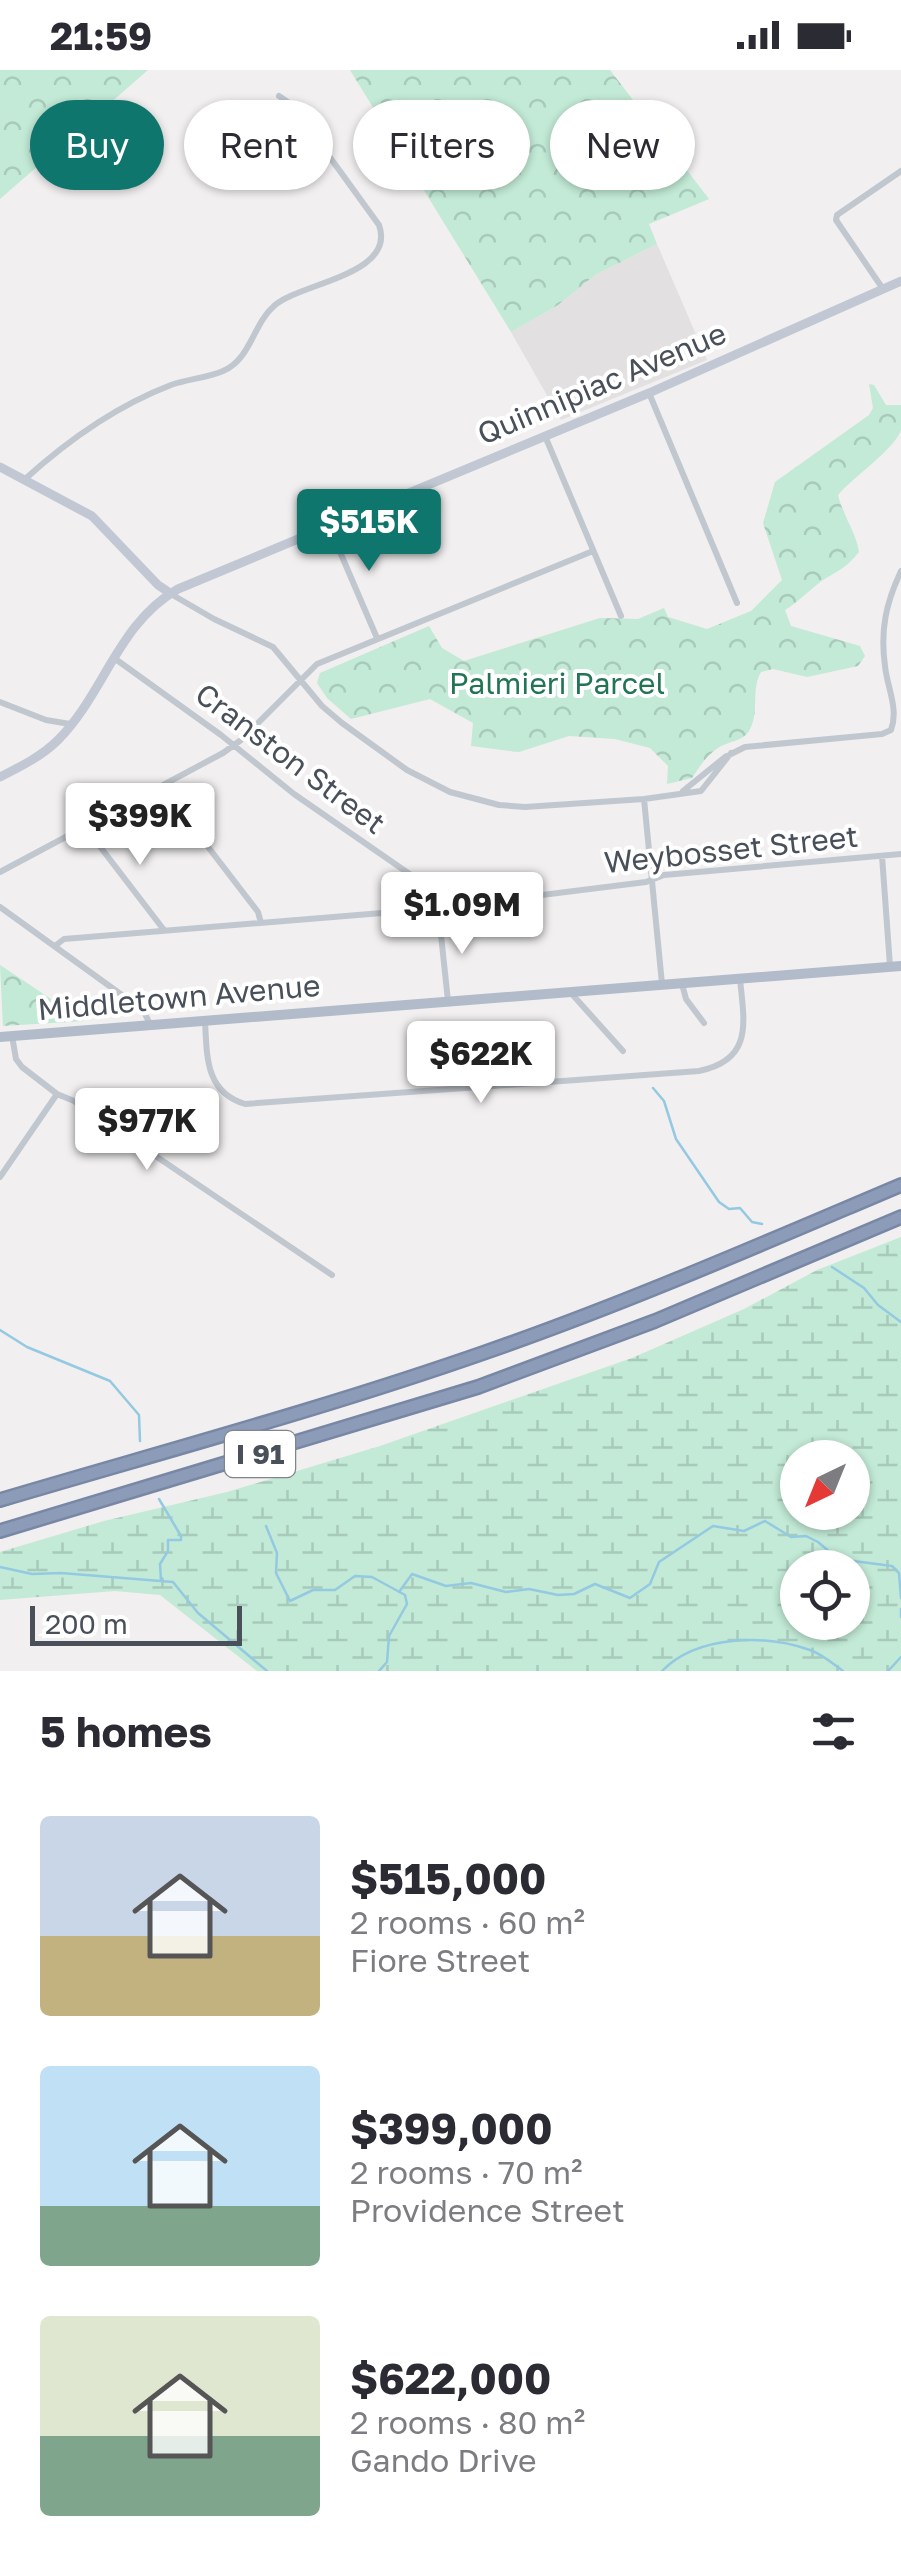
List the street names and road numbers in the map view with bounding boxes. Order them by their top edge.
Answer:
street label: Quinnipiac Avenue [472,314,731,452]
street label: Cranston Street [189,675,392,841]
street label: Weybosset Street [602,818,860,880]
street label: Middletown Avenue [36,967,322,1027]
road number: I 91 [225,1431,295,1477]

